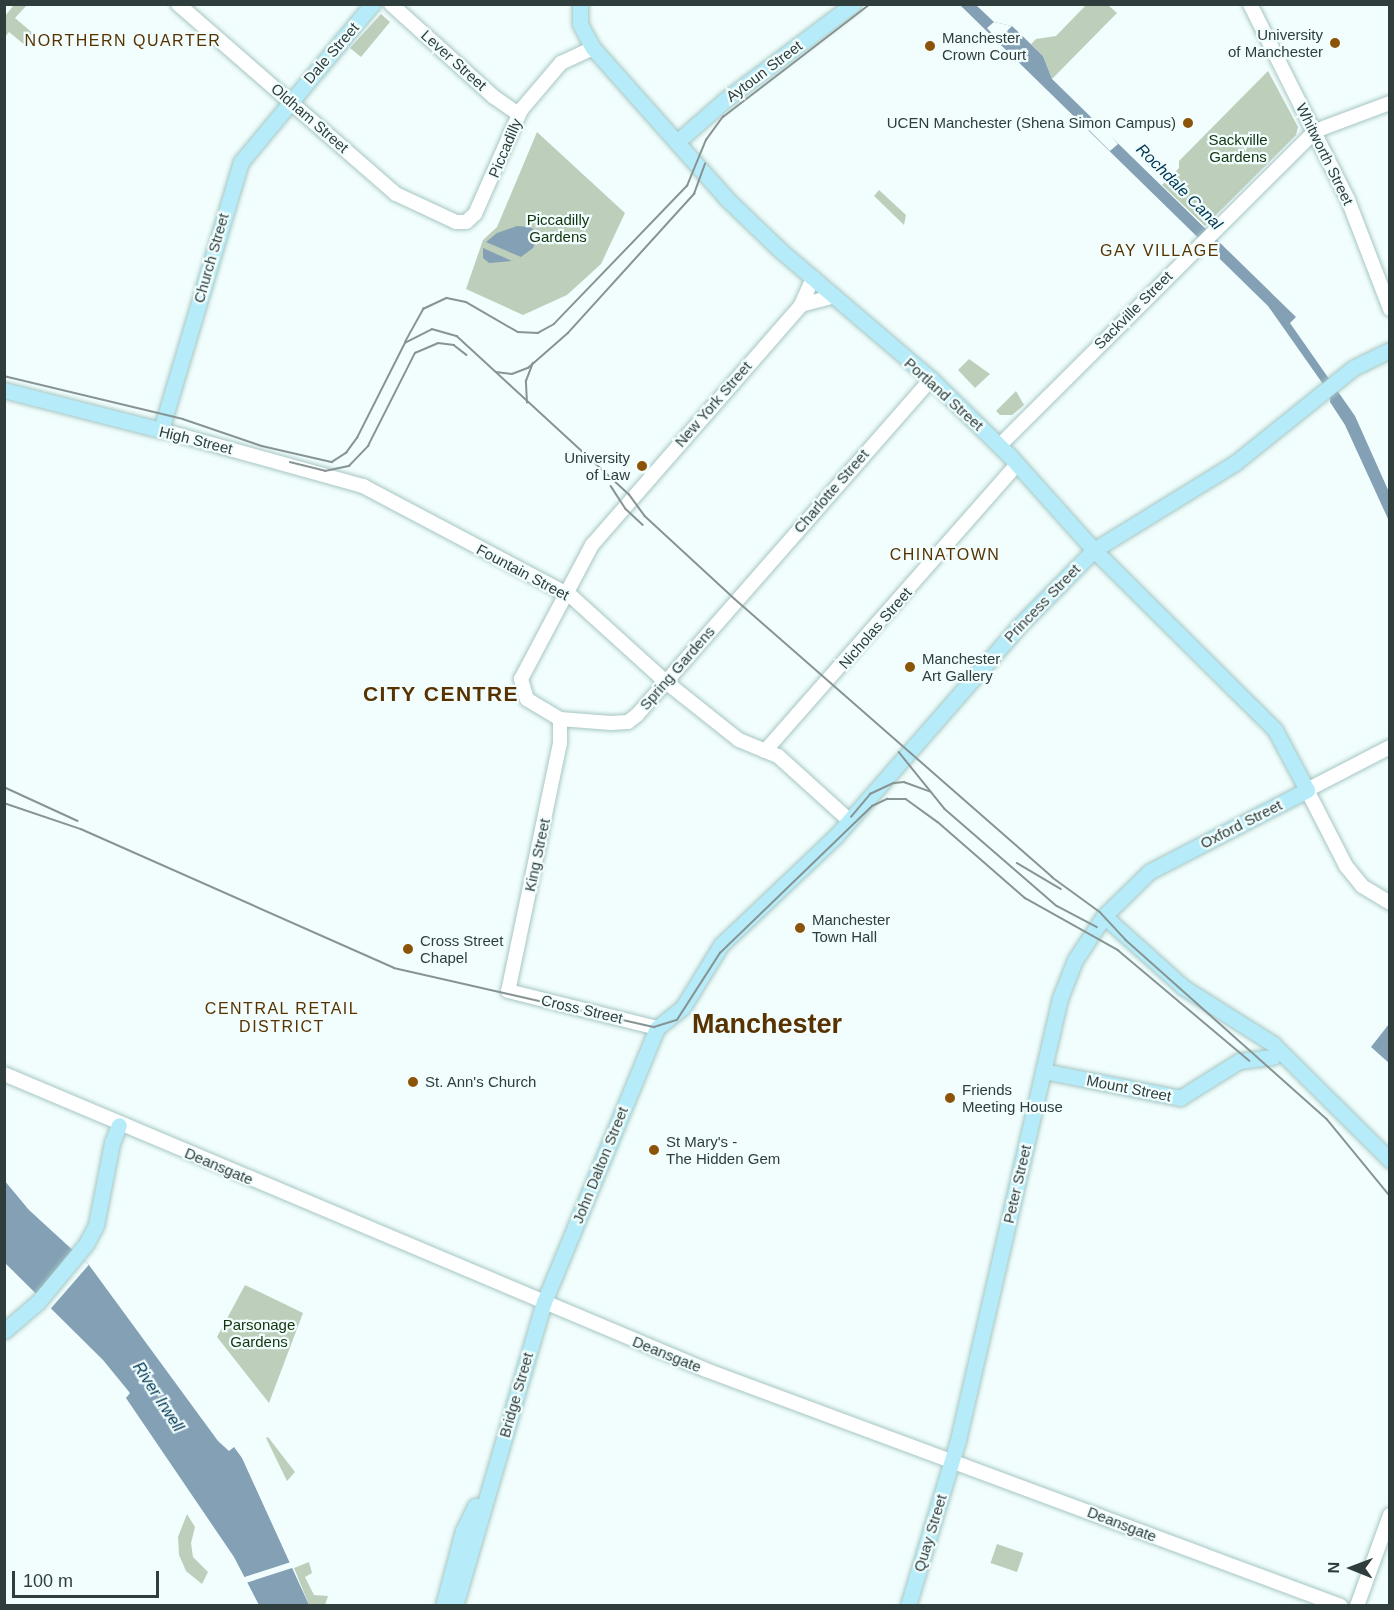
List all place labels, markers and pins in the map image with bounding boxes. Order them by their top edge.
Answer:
place label: University of Manchester [1228,25,1323,60]
place label: Manchester Crown Court [942,28,1026,63]
marker: University of Manchester [1328,36,1342,50]
marker: Manchester Crown Court [923,39,937,53]
place label: UCEN Manchester (Shena Simon Campus) [887,114,1176,132]
marker: UCEN Manchester (Shena Simon Campus) [1181,116,1195,130]
place label: University of Law [564,448,630,483]
marker: University of Law [635,459,649,473]
place label: Manchester Art Gallery [922,649,1000,684]
marker: Manchester Art Gallery [903,660,917,674]
place label: Manchester Town Hall [812,910,890,945]
marker: Manchester Town Hall [793,921,807,935]
place label: Cross Street Chapel [420,931,503,966]
marker: Cross Street Chapel [401,942,415,956]
place label: St. Ann's Church [425,1073,537,1091]
marker: St. Ann's Church [406,1075,420,1089]
place label: Friends Meeting House [962,1080,1063,1115]
marker: Friends Meeting House [943,1091,957,1105]
place label: St Mary's - The Hidden Gem [666,1132,780,1167]
marker: St Mary's - The Hidden Gem [647,1143,661,1157]

